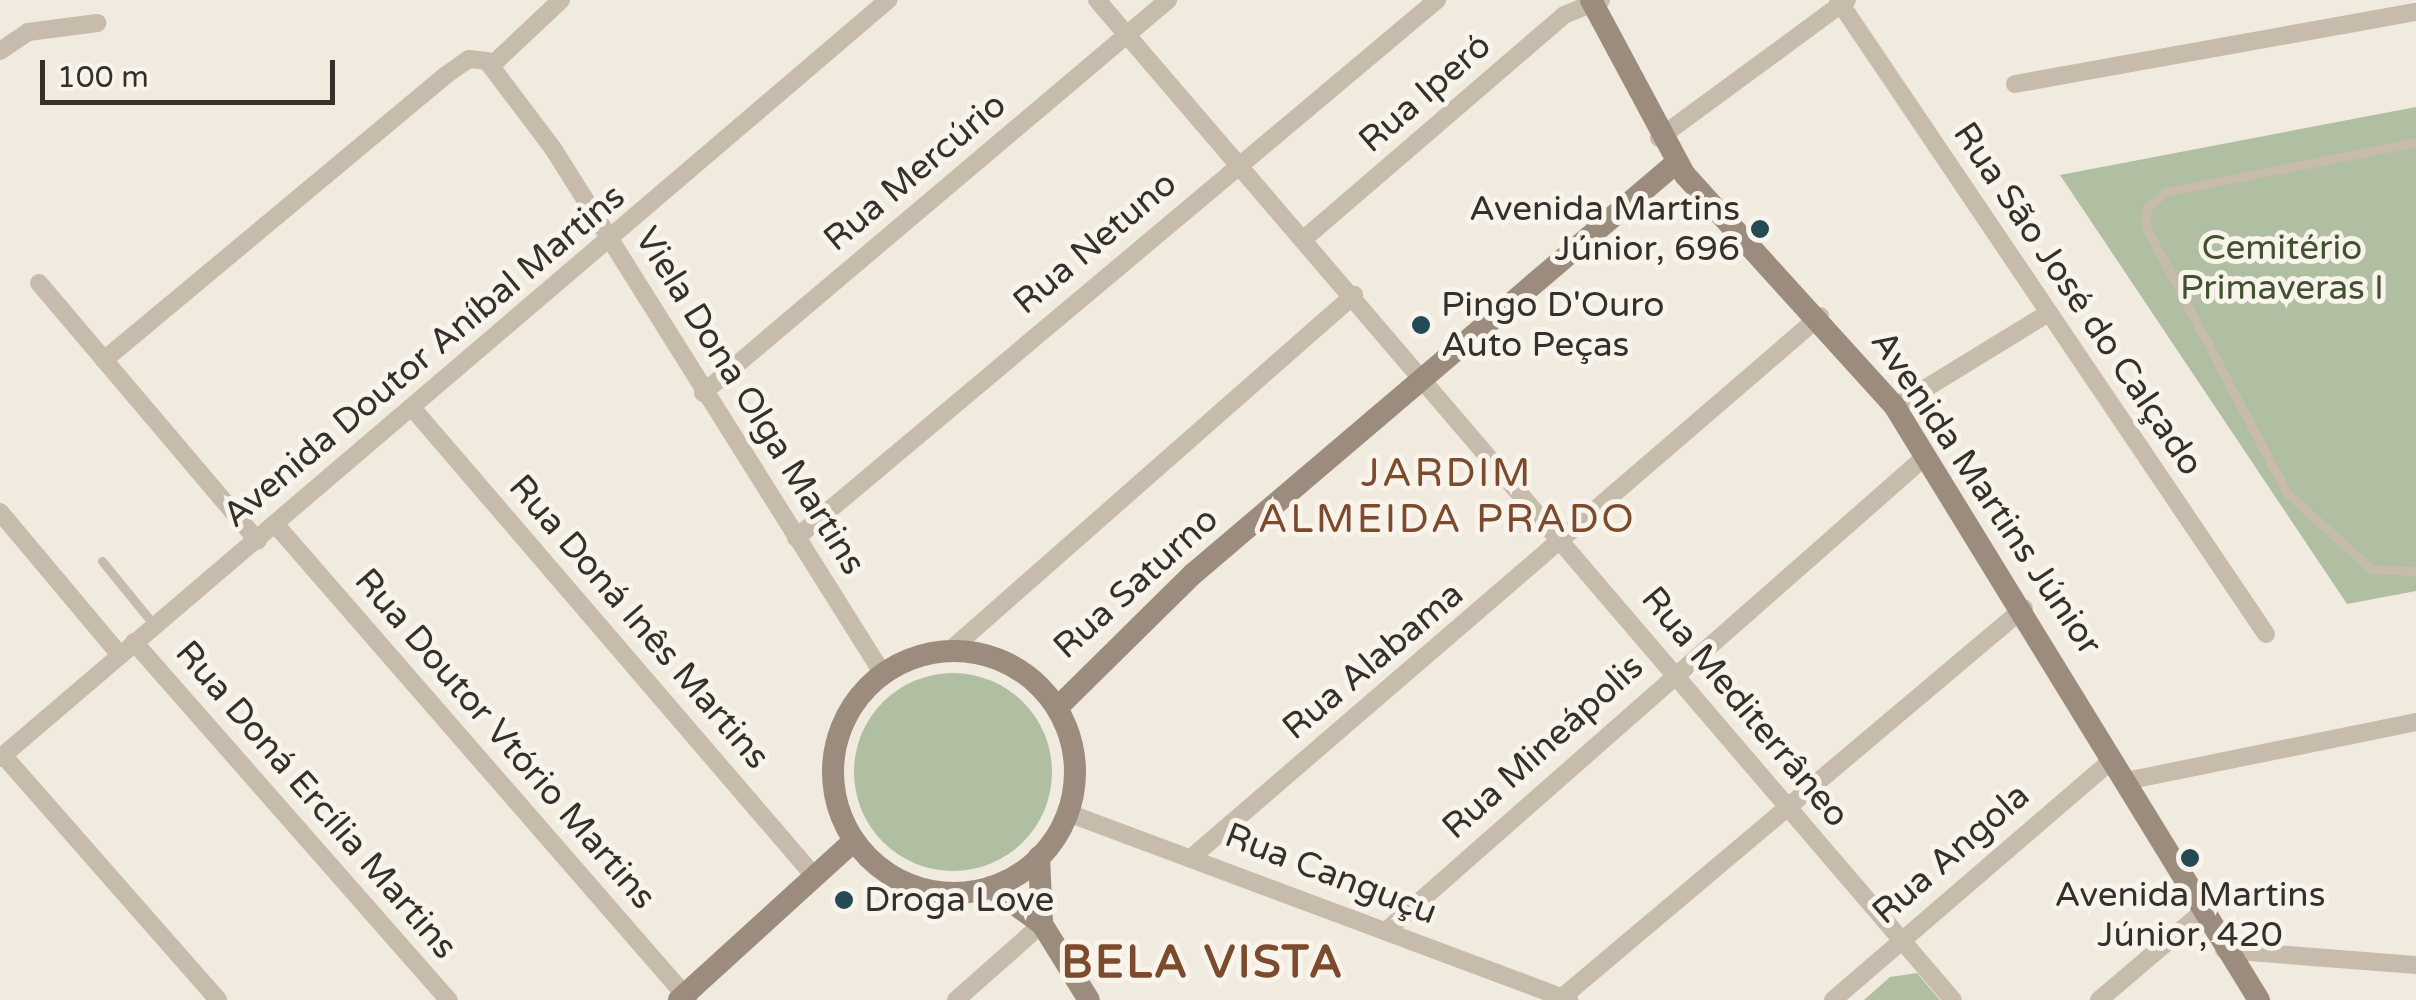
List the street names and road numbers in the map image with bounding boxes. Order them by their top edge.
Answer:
street label: Rua Iperó [1351,24,1499,162]
street label: Rua Mercúrio [816,84,1014,260]
street label: Rua São José do Calçado [1944,114,2212,484]
street label: Rua Netuno [1005,163,1185,323]
street label: Avenida Doutor Aníbal Martins [215,176,633,536]
street label: Viela Dona Olga Martins [626,220,874,582]
street label: Avenida Martins Júnior [1862,323,2110,663]
street label: Rua Doná Inês Martins [500,466,778,778]
street label: Rua Saturno [1045,498,1227,668]
street label: Rua Doutor Vtório Martins [346,560,664,918]
street label: Rua Alabama [1274,573,1472,749]
street label: Rua Mediterrâneo [1632,578,1858,836]
street label: Rua Doná Ercília Martins [166,632,466,968]
street label: Rua Mineápolis [1434,646,1652,848]
street label: Rua Angola [1864,775,2038,933]
street label: Rua Canguçu [1219,814,1443,934]

